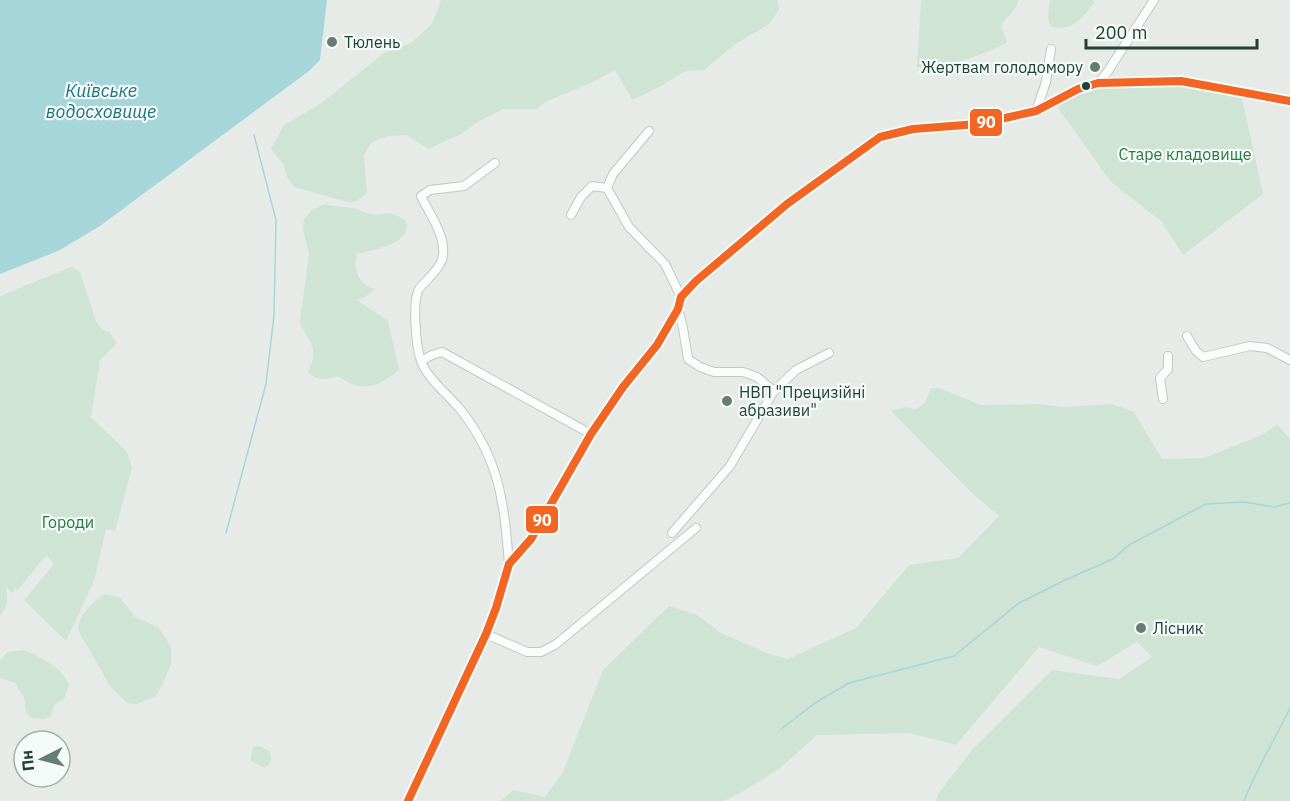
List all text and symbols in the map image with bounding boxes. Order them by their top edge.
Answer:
scale bar [1086,12,1257,50]
text: 200 m [1095,21,1147,44]
place label: Тюлень [344,32,400,52]
marker: Тюлень [325,35,339,49]
place label: Жертвам голодомору [921,57,1083,77]
marker: Жертвам голодомору [1088,60,1102,74]
water label: Київське водосховище [46,79,156,123]
unlabelled marker [1080,80,1092,92]
line badge: 90 [969,108,1003,137]
text: 90 [976,112,996,132]
park label: Старе кладовище [1118,144,1252,164]
place label: НВП "Прецизійні абразиви" [739,382,865,420]
marker: НВП "Прецизійні абразиви" [720,394,734,408]
line badge: 90 [525,505,559,534]
text: 90 [532,510,552,530]
park label: Городи [42,512,94,532]
place label: Лісник [1153,618,1204,638]
marker: Лісник [1134,621,1148,635]
north arrow [12,729,72,789]
text: Пн [16,749,38,772]

